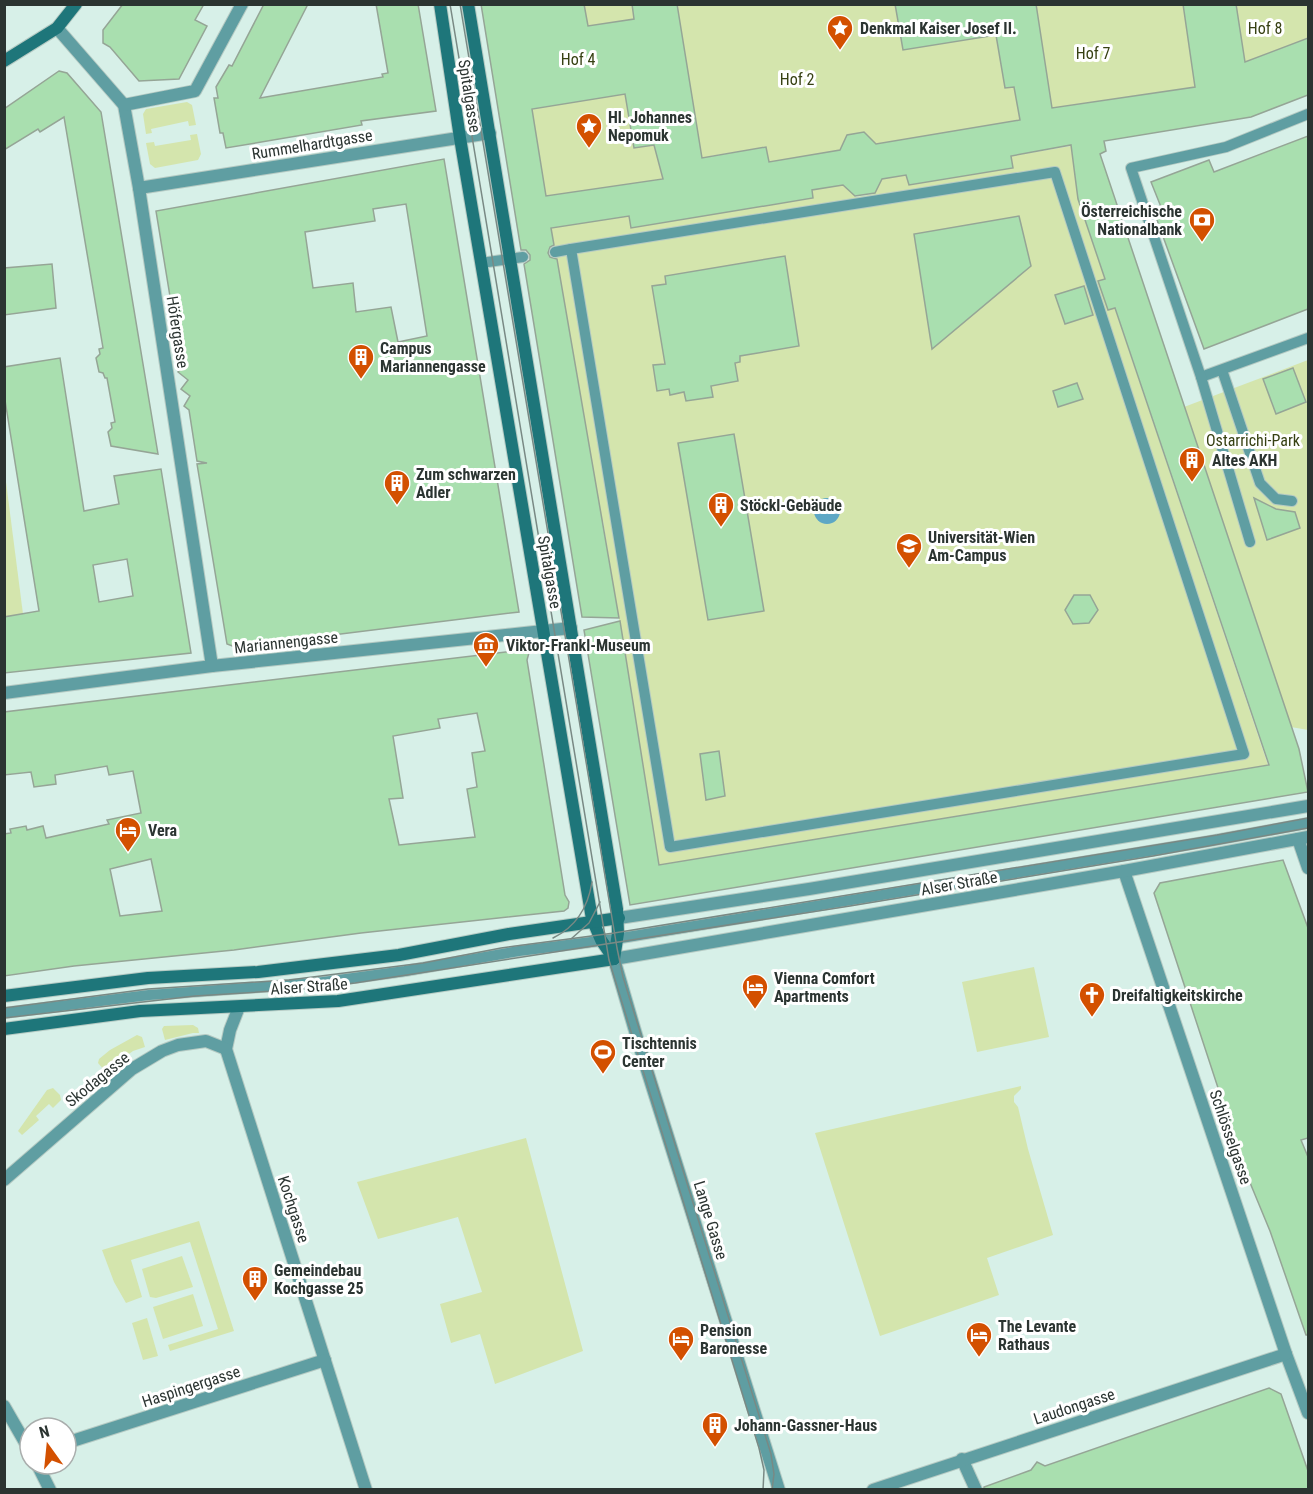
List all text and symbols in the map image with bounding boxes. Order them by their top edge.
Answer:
place icon: Denkmal Kaiser Josef II. [825,13,855,51]
place label: Denkmal Kaiser Josef II. [860,19,1017,38]
park label: Hof 8 [1248,19,1282,38]
park label: Hof 7 [1076,44,1110,63]
park label: Hof 4 [561,50,595,69]
street label: Spitalgasse [454,58,485,134]
park label: Hof 2 [780,70,814,89]
place label: Hl. Johannes Nepomuk [608,108,692,145]
place icon: Hl. Johannes Nepomuk [574,111,604,149]
street label: Rummelhardtgasse [250,126,374,163]
place label: Österreichische Nationalbank [1081,202,1182,239]
bank icon: Österreichische Nationalbank [1187,205,1217,243]
street label: Höfergasse [162,295,193,369]
place label: Campus Mariannengasse [380,339,486,376]
building icon: Campus Mariannengasse [346,342,376,380]
park label: Ostarrichi-Park [1206,431,1301,450]
building icon: Altes AKH [1177,445,1207,483]
place label: Altes AKH [1212,451,1277,470]
place label: Zum schwarzen Adler [416,465,516,502]
building icon: Zum schwarzen Adler [382,468,412,506]
building icon: Stöckl-Gebäude [706,490,736,528]
place label: Stöckl-Gebäude [740,496,842,515]
place label: Universität-Wien Am-Campus [928,528,1035,565]
school or university icon: Universität-Wien Am-Campus [894,531,924,569]
street label: Spitalgasse [534,534,565,610]
street label: Mariannengasse [233,628,339,657]
museum icon: Viktor-Frankl-Museum [471,630,501,668]
place label: Viktor-Frankl-Museum [506,636,651,655]
hotel icon: Vera [113,815,143,853]
place label: Vera [148,821,178,840]
street label: Alser Straße [919,867,999,900]
place label: Vienna Comfort Apartments [774,969,875,1006]
hotel icon: Vienna Comfort Apartments [740,972,770,1010]
street label: Alser Straße [270,974,348,999]
church icon: Dreifaltigkeitskirche [1077,980,1107,1018]
place label: Dreifaltigkeitskirche [1112,986,1243,1005]
place label: Tischtennis Center [622,1034,697,1071]
sports icon: Tischtennis Center [588,1037,618,1075]
street label: Skodagasse [61,1048,133,1111]
street label: Schlösselgasse [1206,1087,1256,1187]
street label: Kochgasse [274,1173,313,1245]
street label: Lange Gasse [690,1178,731,1262]
place label: Gemeindebau Kochgasse 25 [274,1261,363,1298]
building icon: Gemeindebau Kochgasse 25 [240,1264,270,1302]
place label: The Levante Rathaus [998,1317,1076,1354]
hotel icon: The Levante Rathaus [964,1320,994,1358]
place label: Pension Baronesse [700,1321,768,1358]
hotel icon: Pension Baronesse [666,1324,696,1362]
street label: Haspingergasse [140,1362,243,1411]
street label: Laudongasse [1031,1384,1117,1429]
building icon: Johann-Gassner-Haus [700,1410,730,1448]
north arrow [18,1416,78,1476]
place label: Johann-Gassner-Haus [734,1416,877,1435]
text: N [37,1422,51,1442]

